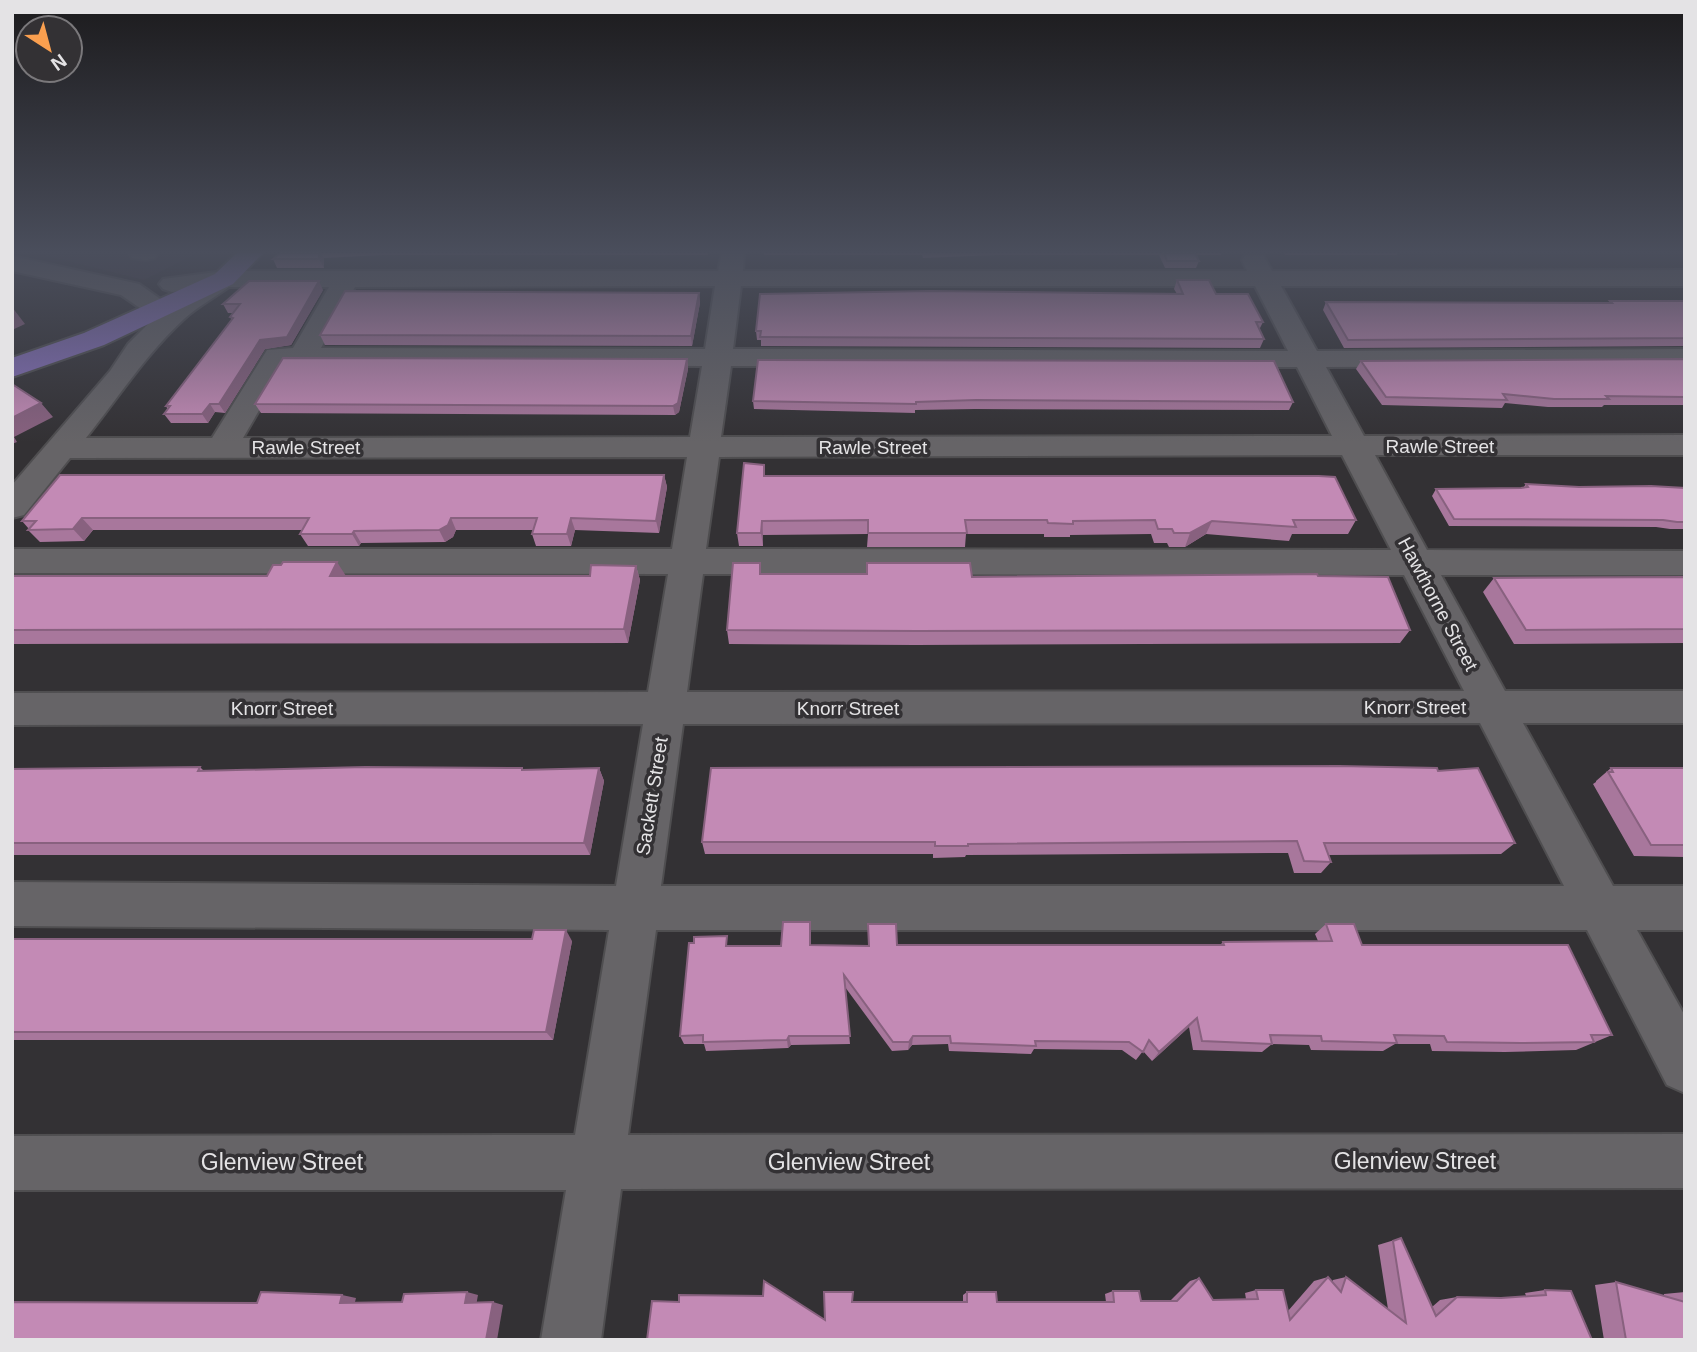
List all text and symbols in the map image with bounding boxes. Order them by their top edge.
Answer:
north arrow [14,14,84,84]
text: N [47,50,70,75]
street label: Rawle Street [1386,436,1495,457]
street label: Rawle Street [252,437,361,458]
street label: Rawle Street [819,437,928,458]
street label: Hawthorne Street [1394,534,1482,675]
street label: Knorr Street [1364,697,1467,718]
street label: Knorr Street [231,698,334,719]
street label: Knorr Street [797,698,900,719]
street label: Sackett Street [632,735,672,857]
street label: Glenview Street [1334,1148,1497,1174]
street label: Glenview Street [201,1149,364,1175]
street label: Glenview Street [768,1149,931,1175]

